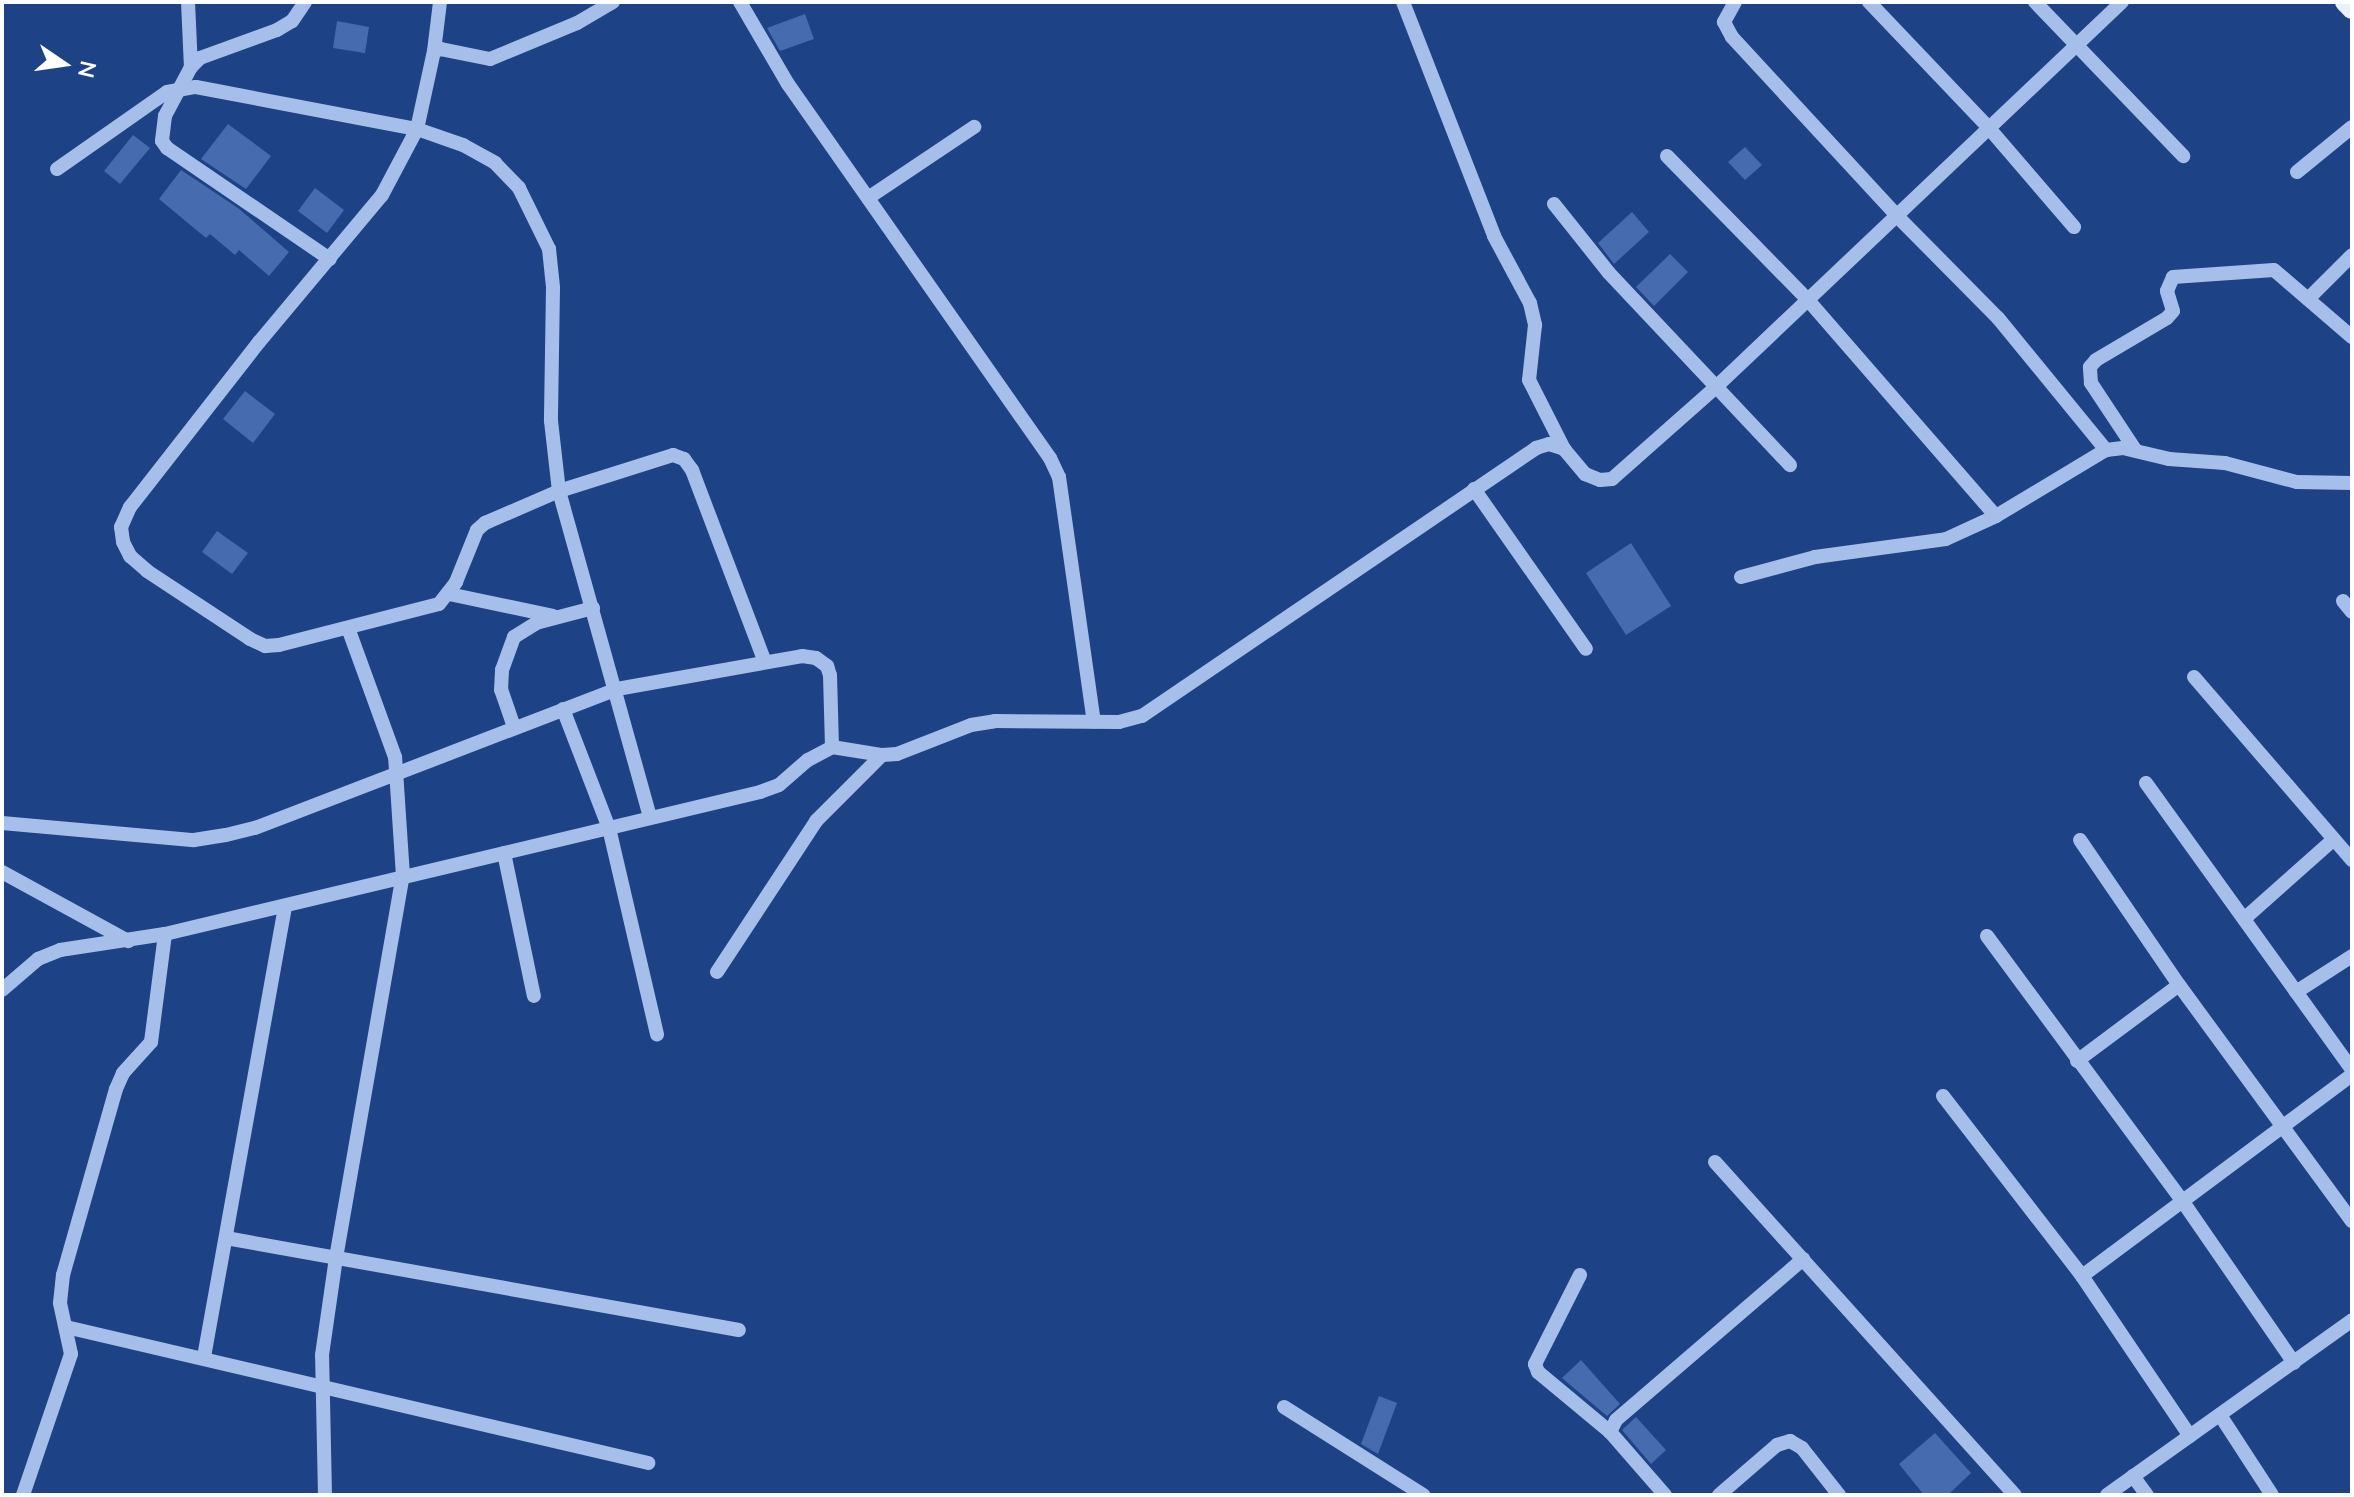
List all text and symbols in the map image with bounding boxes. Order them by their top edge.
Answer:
north arrow [24,24,104,104]
text: N [72,58,103,81]

